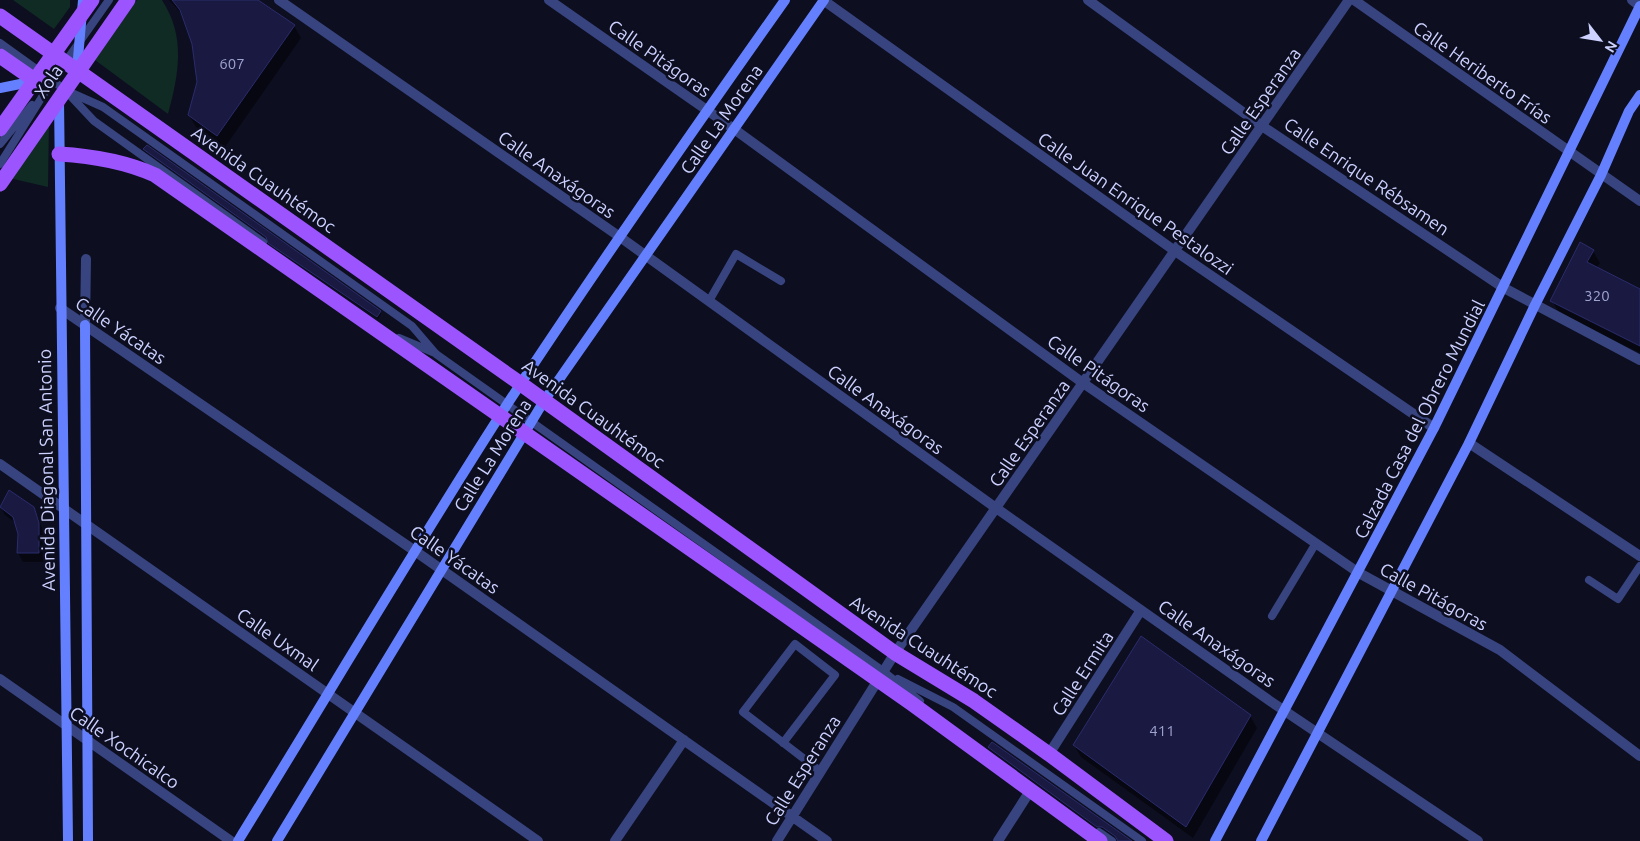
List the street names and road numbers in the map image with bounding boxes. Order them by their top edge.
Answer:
street label: Calle Pitágoras [605,15,715,101]
street label: Calle Heriberto Frías [1410,17,1556,127]
street label: Calle Esperanza [1216,44,1304,158]
street label: Xola [30,61,66,101]
street label: Calle La Morena [676,61,766,177]
street label: Calle Enrique Rébsamen [1281,113,1453,239]
street label: Avenida Cuauhtémoc [188,122,340,236]
street label: Calle Anaxágoras [495,126,619,222]
street label: Calle Juan Enrique Pestalozzi [1035,128,1237,278]
street label: Calle Yácatas [72,292,170,368]
street label: Calzada Casa del Obrero Mundial [1350,296,1488,542]
street label: Calle Pitágoras [1044,330,1154,416]
street label: Avenida Diagonal San Antonio [34,349,58,591]
street label: Avenida Cuauhtémoc [519,355,669,471]
street label: Calle Anaxágoras [824,360,948,458]
street label: Calle Esperanza [985,376,1073,490]
street label: Calle La Morena [449,395,535,515]
street label: Calle Yácatas [406,521,504,597]
street label: Calle Pitágoras [1377,558,1491,634]
street label: Avenida Cuauhtémoc [847,591,1001,701]
street label: Calle Anaxágoras [1155,595,1279,691]
street label: Calle Uxmal [233,604,323,675]
street label: Calle Ermita [1047,627,1117,719]
street label: Calle Xochicalco [66,702,184,792]
street label: Calle Esperanza [760,711,844,829]

